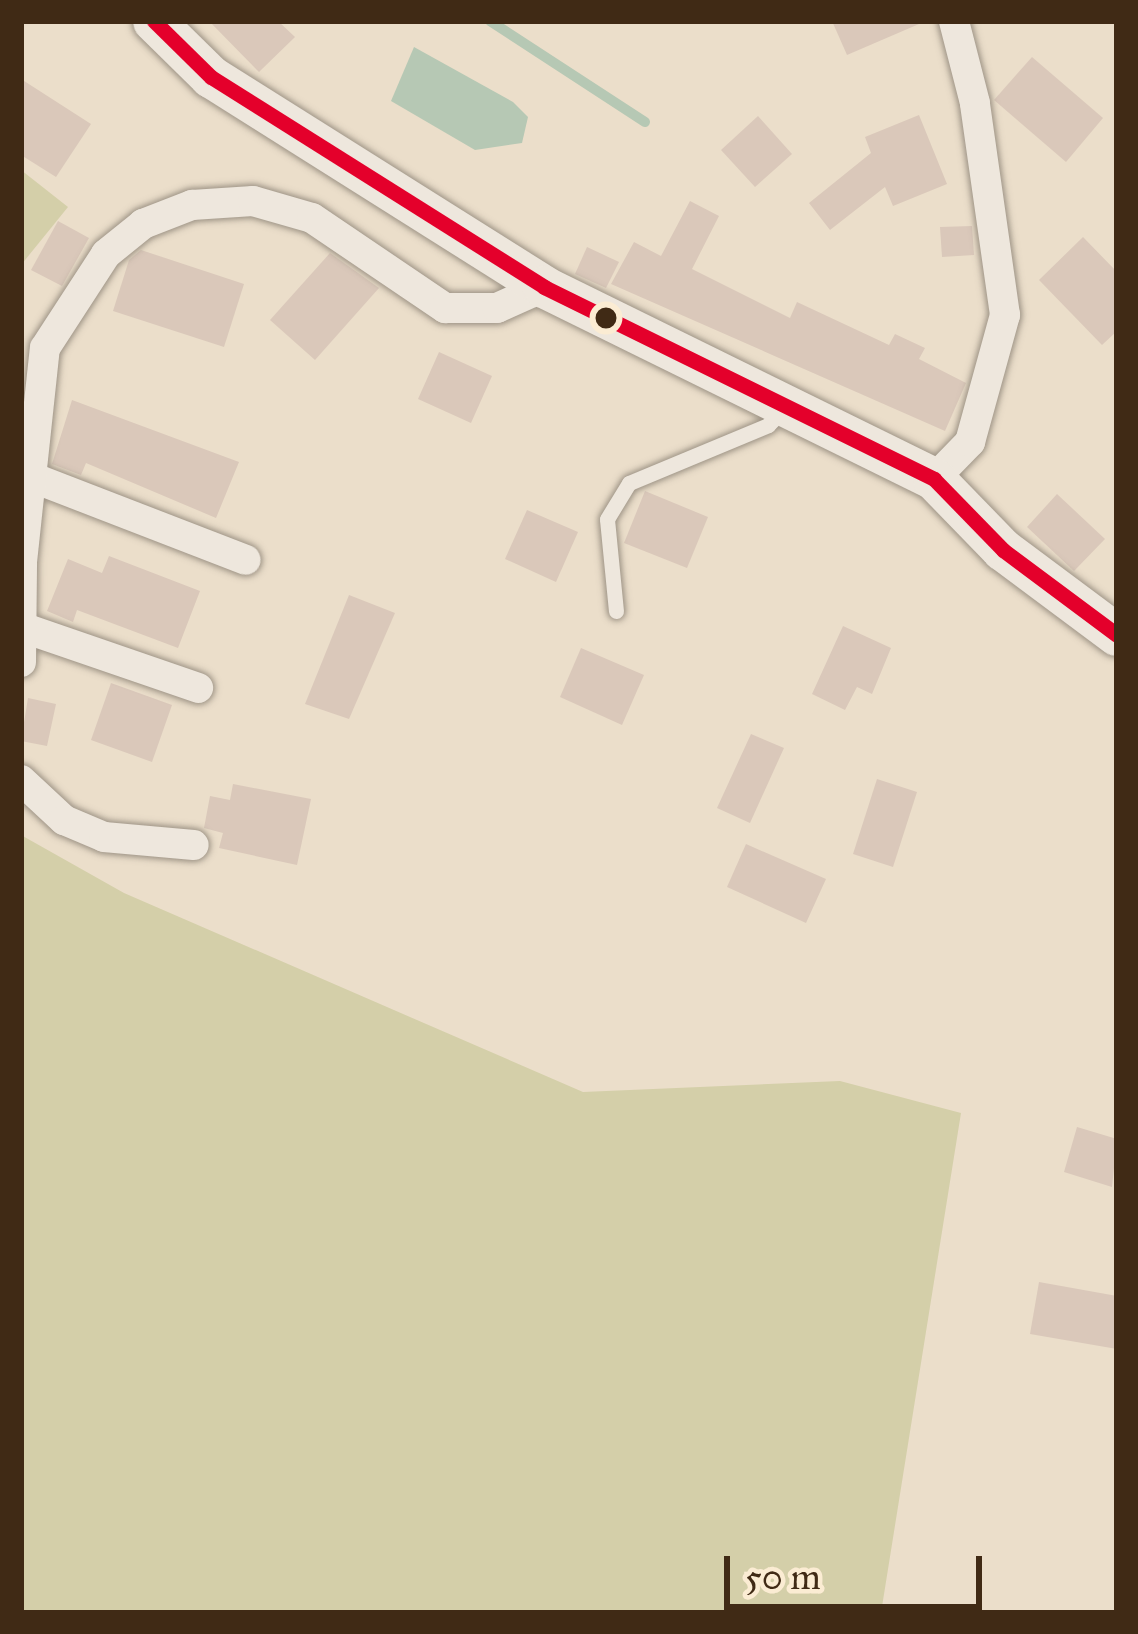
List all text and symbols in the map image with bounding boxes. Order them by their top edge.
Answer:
unlabelled marker [595,307,617,329]
scale bar [730,1532,988,1606]
text: 50 m [745,1555,821,1599]

